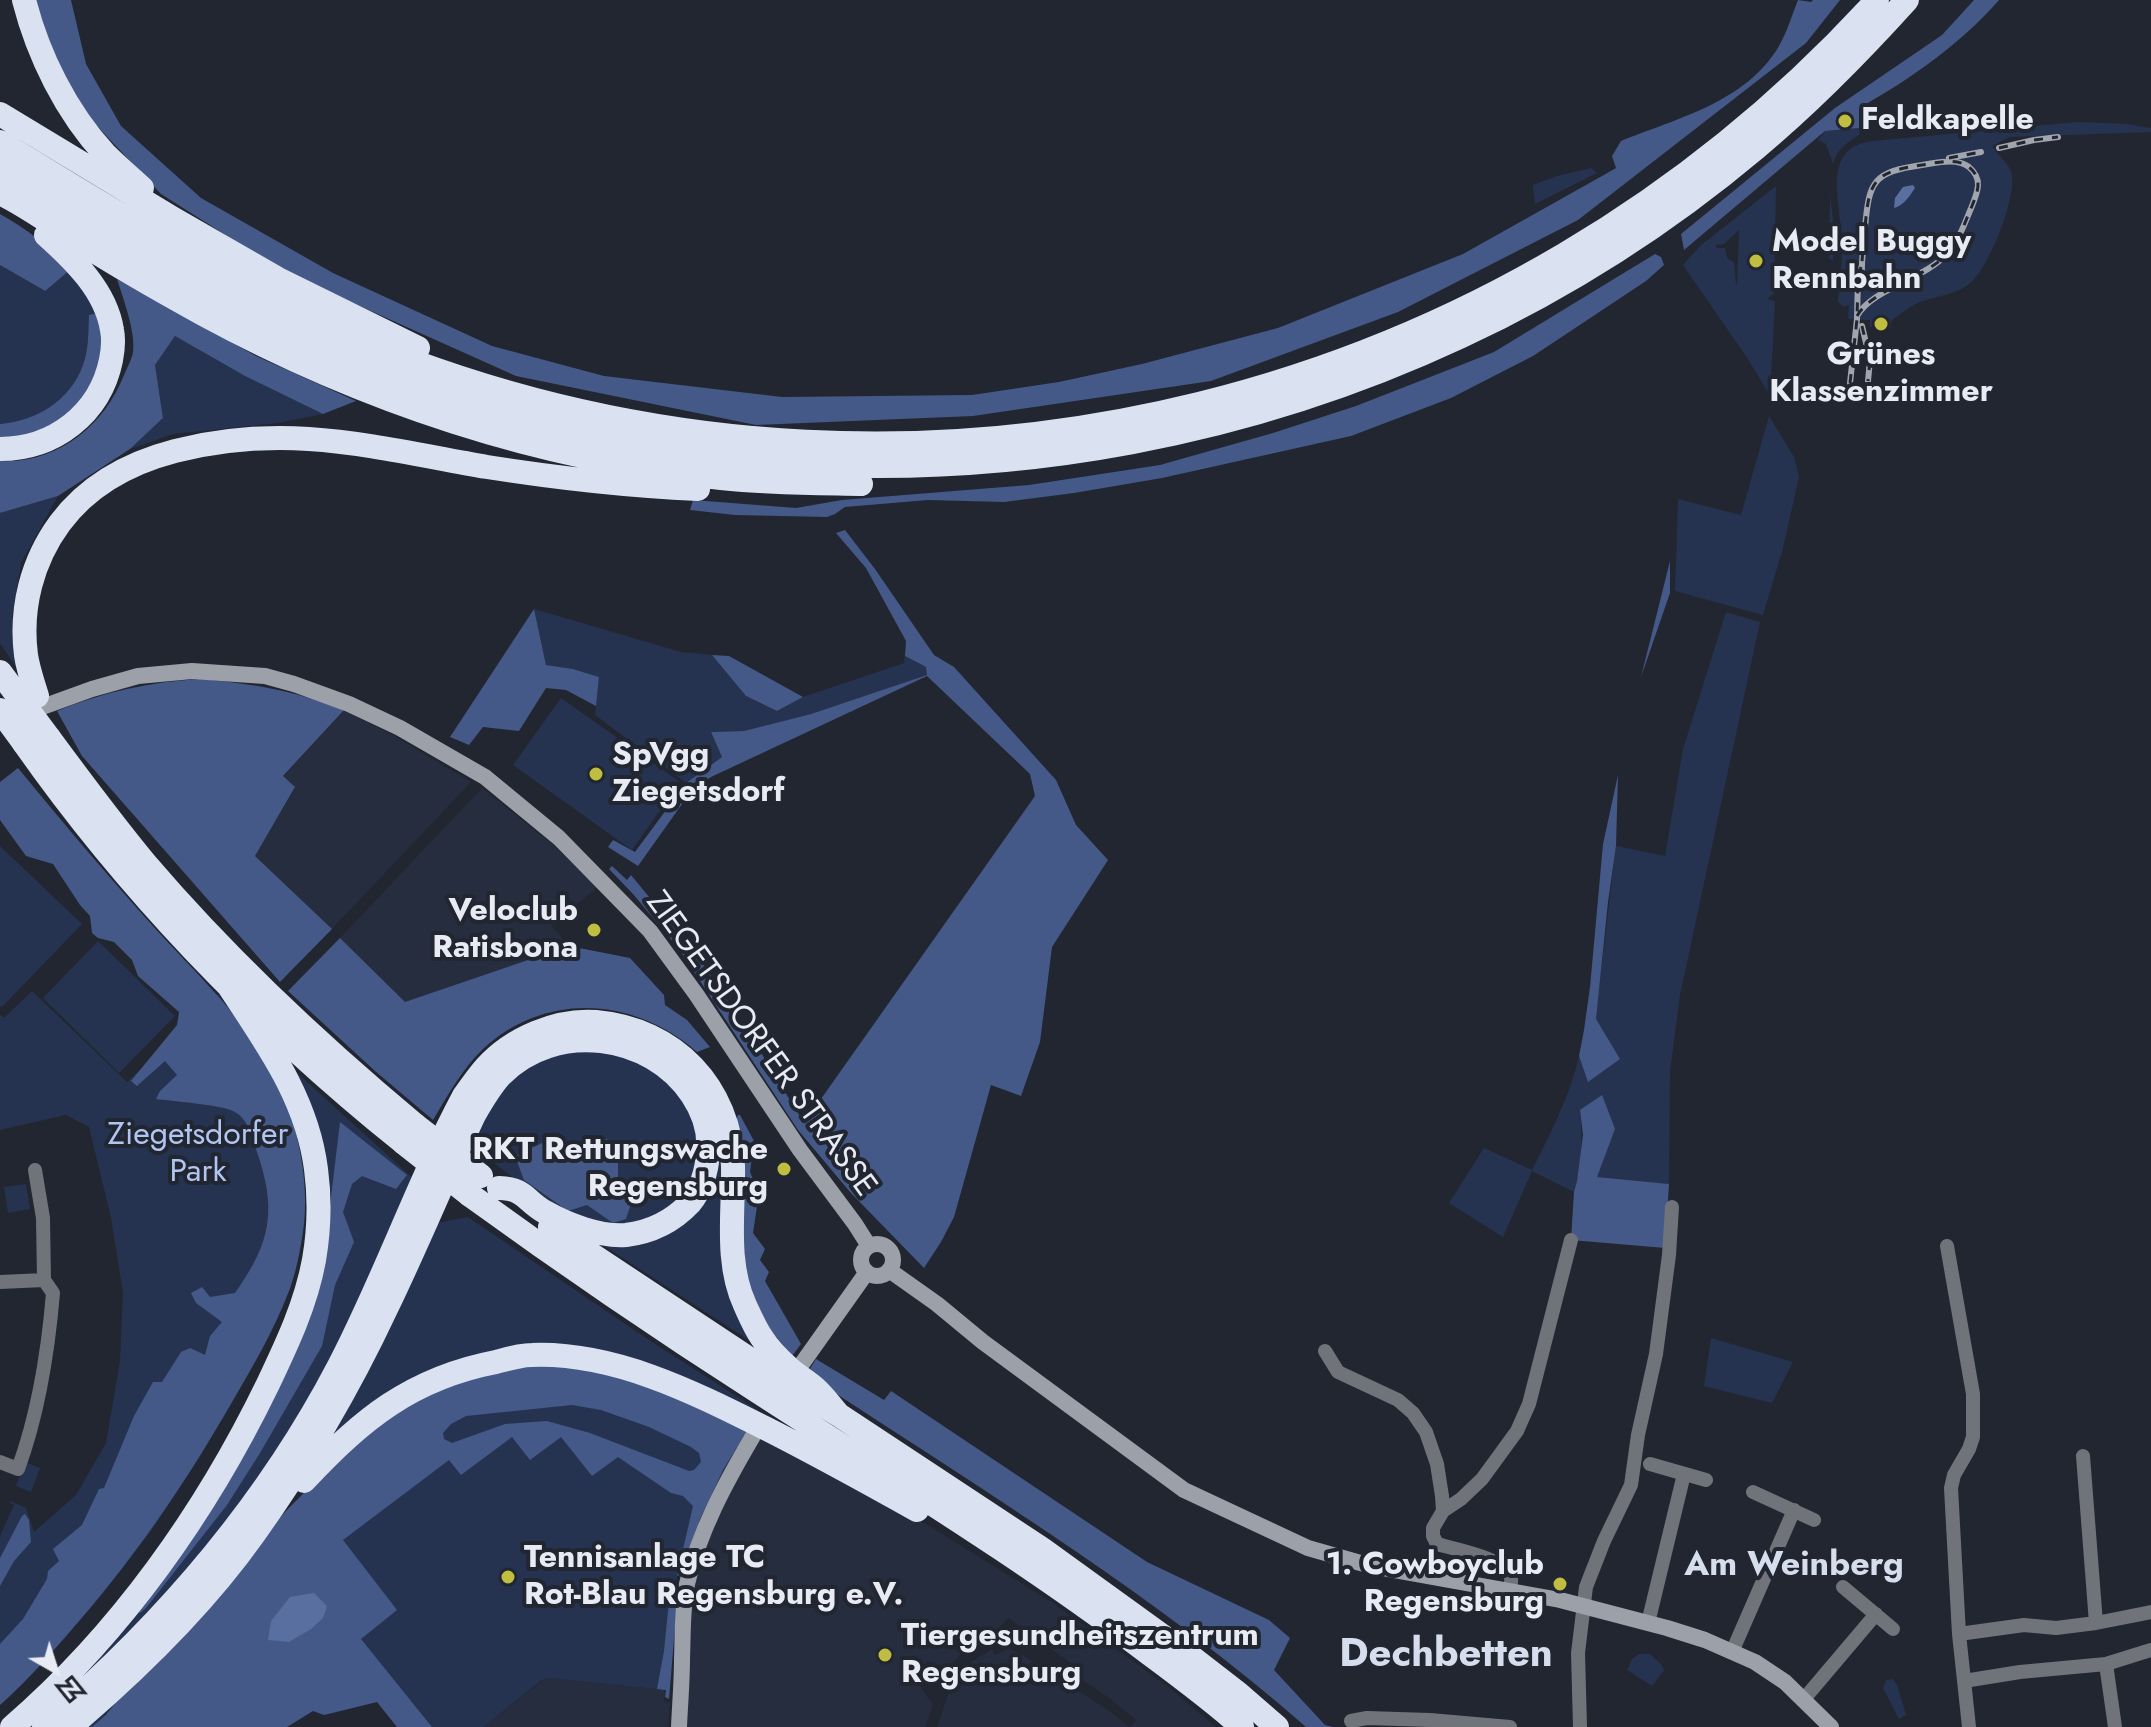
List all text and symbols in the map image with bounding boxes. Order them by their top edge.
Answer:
place label: Feldkapelle [1861,102,2034,140]
marker: Feldkapelle [1836,112,1854,130]
place label: Model Buggy Rennbahn [1772,224,1971,299]
marker: Model Buggy Rennbahn [1747,252,1765,270]
marker: Grünes Klassenzimmer [1872,315,1890,333]
place label: Grünes Klassenzimmer [1769,337,1993,412]
place label: SpVgg Ziegetsdorf [612,737,784,812]
marker: SpVgg Ziegetsdorf [587,765,605,783]
street label: ZIEGETSDORFER STRASSE [636,885,884,1205]
place label: Veloclub Ratisbona [432,893,578,968]
marker: Veloclub Ratisbona [585,921,603,939]
park label: Ziegetsdorfer Park [108,1117,288,1192]
place label: RKT Rettungswache Regensburg [472,1132,768,1207]
marker: RKT Rettungswache Regensburg [775,1160,793,1178]
place label: Tennisanlage TC Rot-Blau Regensburg e.V. [524,1540,903,1615]
place label: 1. Cowboyclub Regensburg [1326,1547,1544,1622]
district label: Am Weinberg [1684,1547,1904,1587]
marker: Tennisanlage TC Rot-Blau Regensburg e.V. [499,1568,517,1586]
marker: 1. Cowboyclub Regensburg [1551,1575,1569,1593]
place label: Tiergesundheitszentrum Regensburg [901,1618,1259,1693]
north arrow [16,1631,96,1711]
district label: Dechbetten [1339,1632,1553,1680]
marker: Tiergesundheitszentrum Regensburg [876,1646,894,1664]
text: N [54,1672,88,1708]

